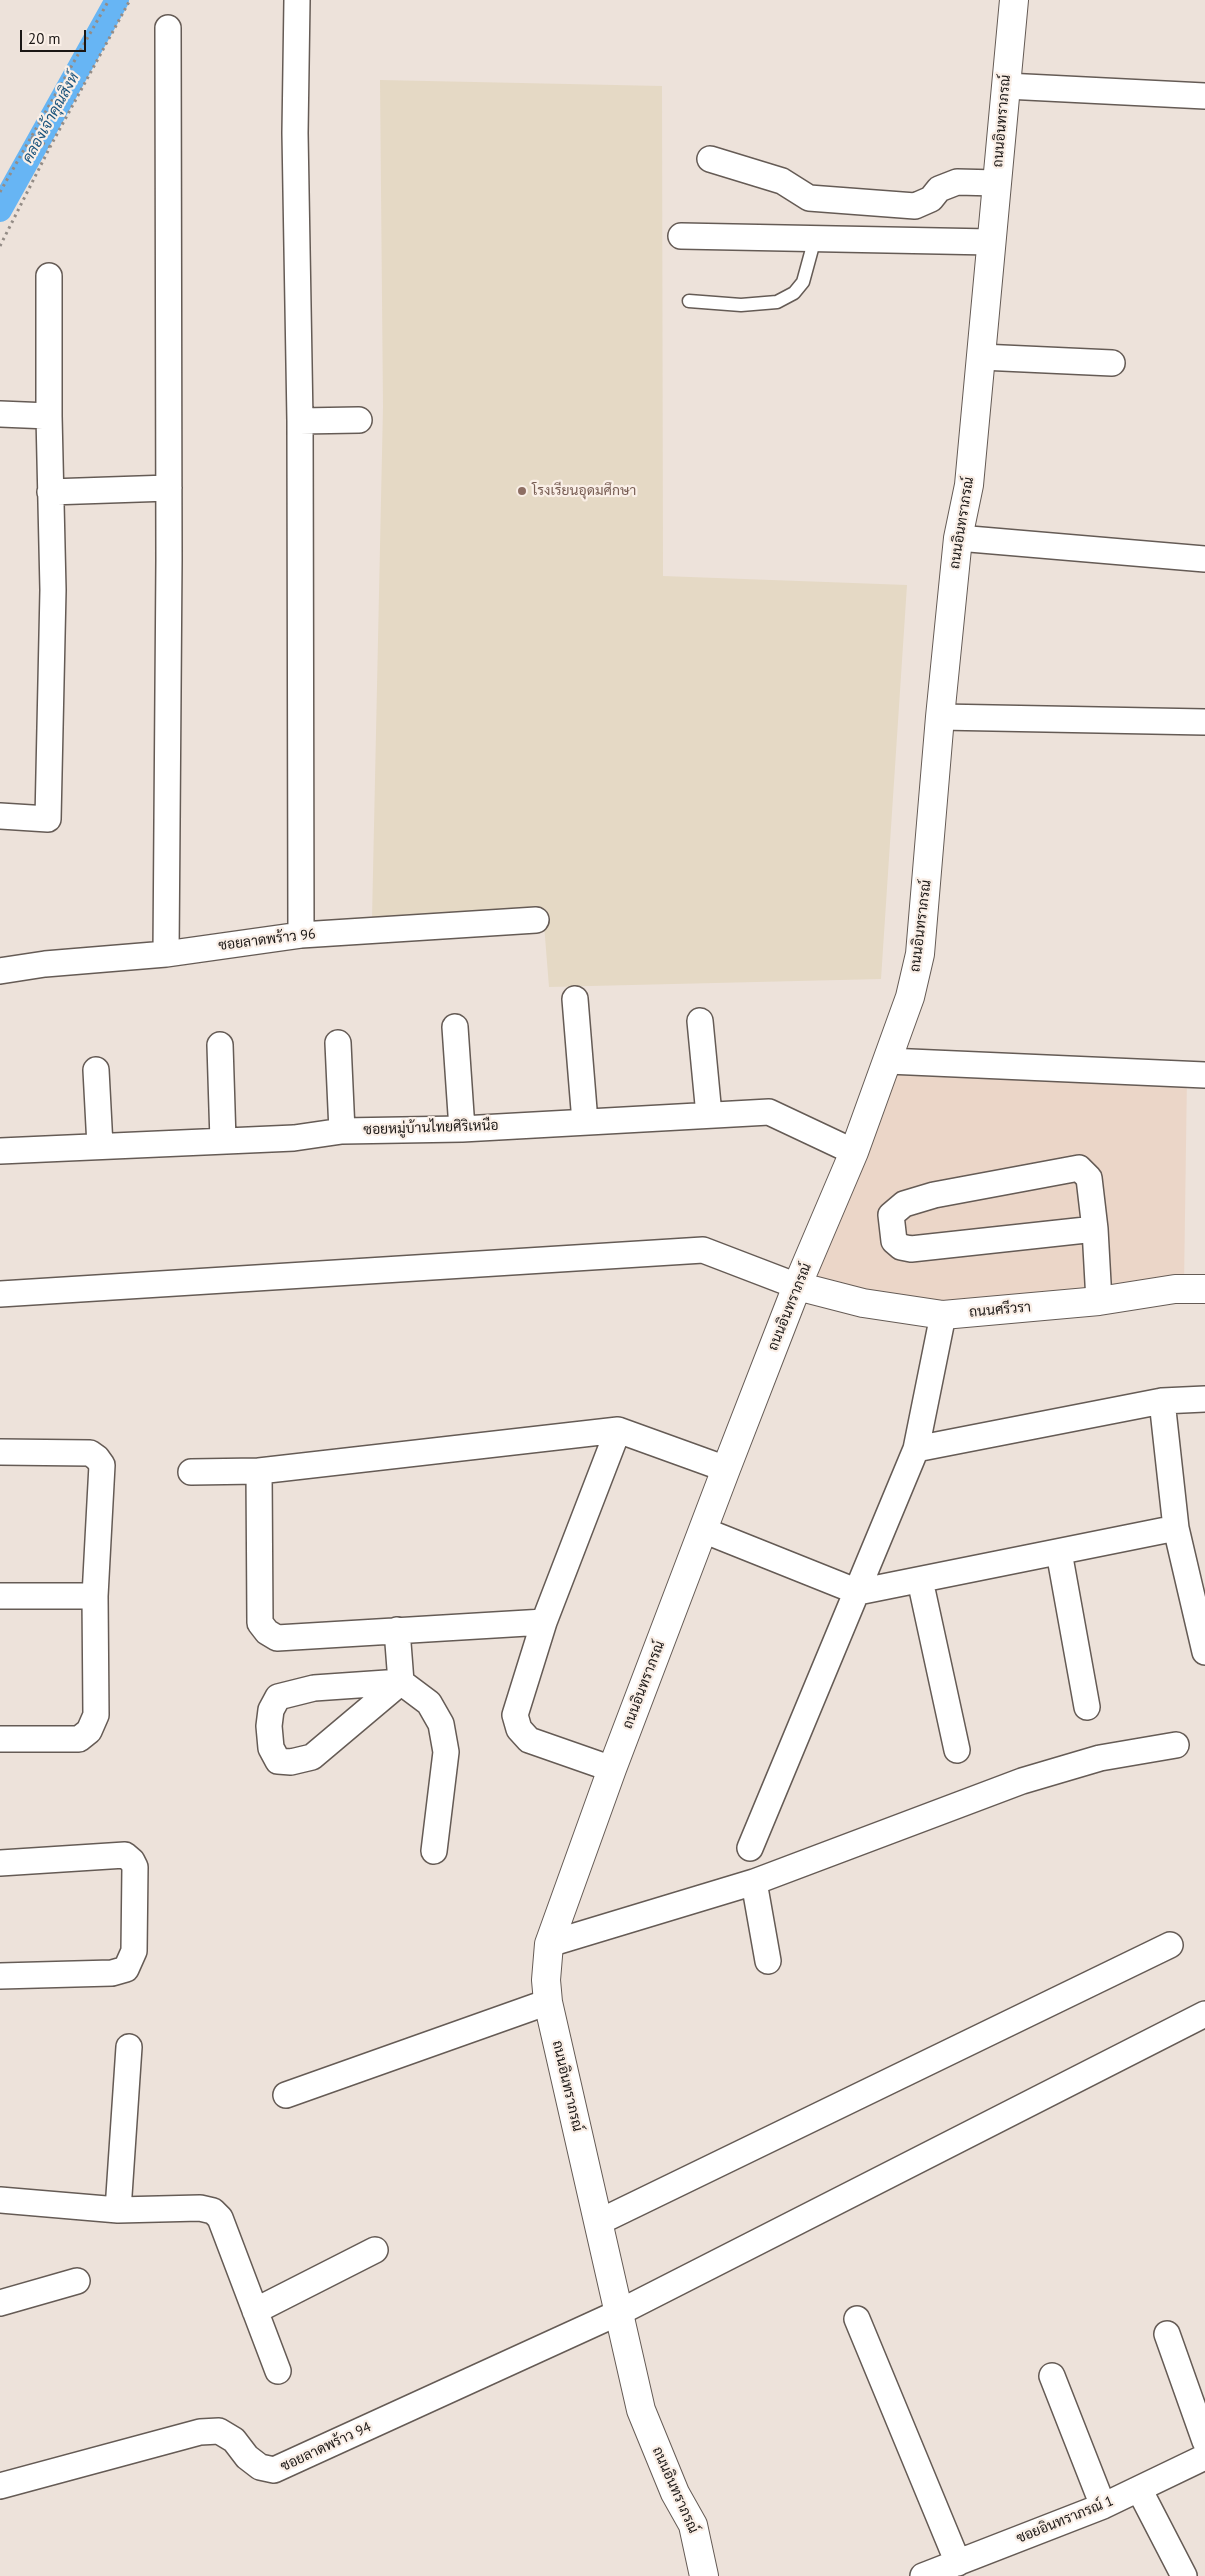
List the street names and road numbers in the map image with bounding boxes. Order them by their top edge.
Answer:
street label: ถนนอินทราภรณ์ [990,74,1014,168]
street label: ถนนอินทราภรณ์ [946,476,978,570]
street label: ถนนอินทราภรณ์ [907,879,935,973]
street label: ซอยลาดพร้าว 96 [217,926,317,954]
street label: ซอยหมู่บ้านไทยศิริเหนือ [363,1117,499,1139]
street label: ถนนอินทราภรณ์ [765,1261,815,1353]
street label: ถนนศรีวรา [968,1299,1032,1321]
street label: ถนนอินทราภรณ์ [620,1639,668,1731]
street label: ถนนอินทราภรณ์ [548,2039,586,2133]
street label: ซอยลาดพร้าว 94 [278,2419,374,2475]
street label: ถนนอินทราภรณ์ [648,2444,702,2536]
street label: ซอยอินทราภรณ์ 1 [1014,2493,1116,2547]

